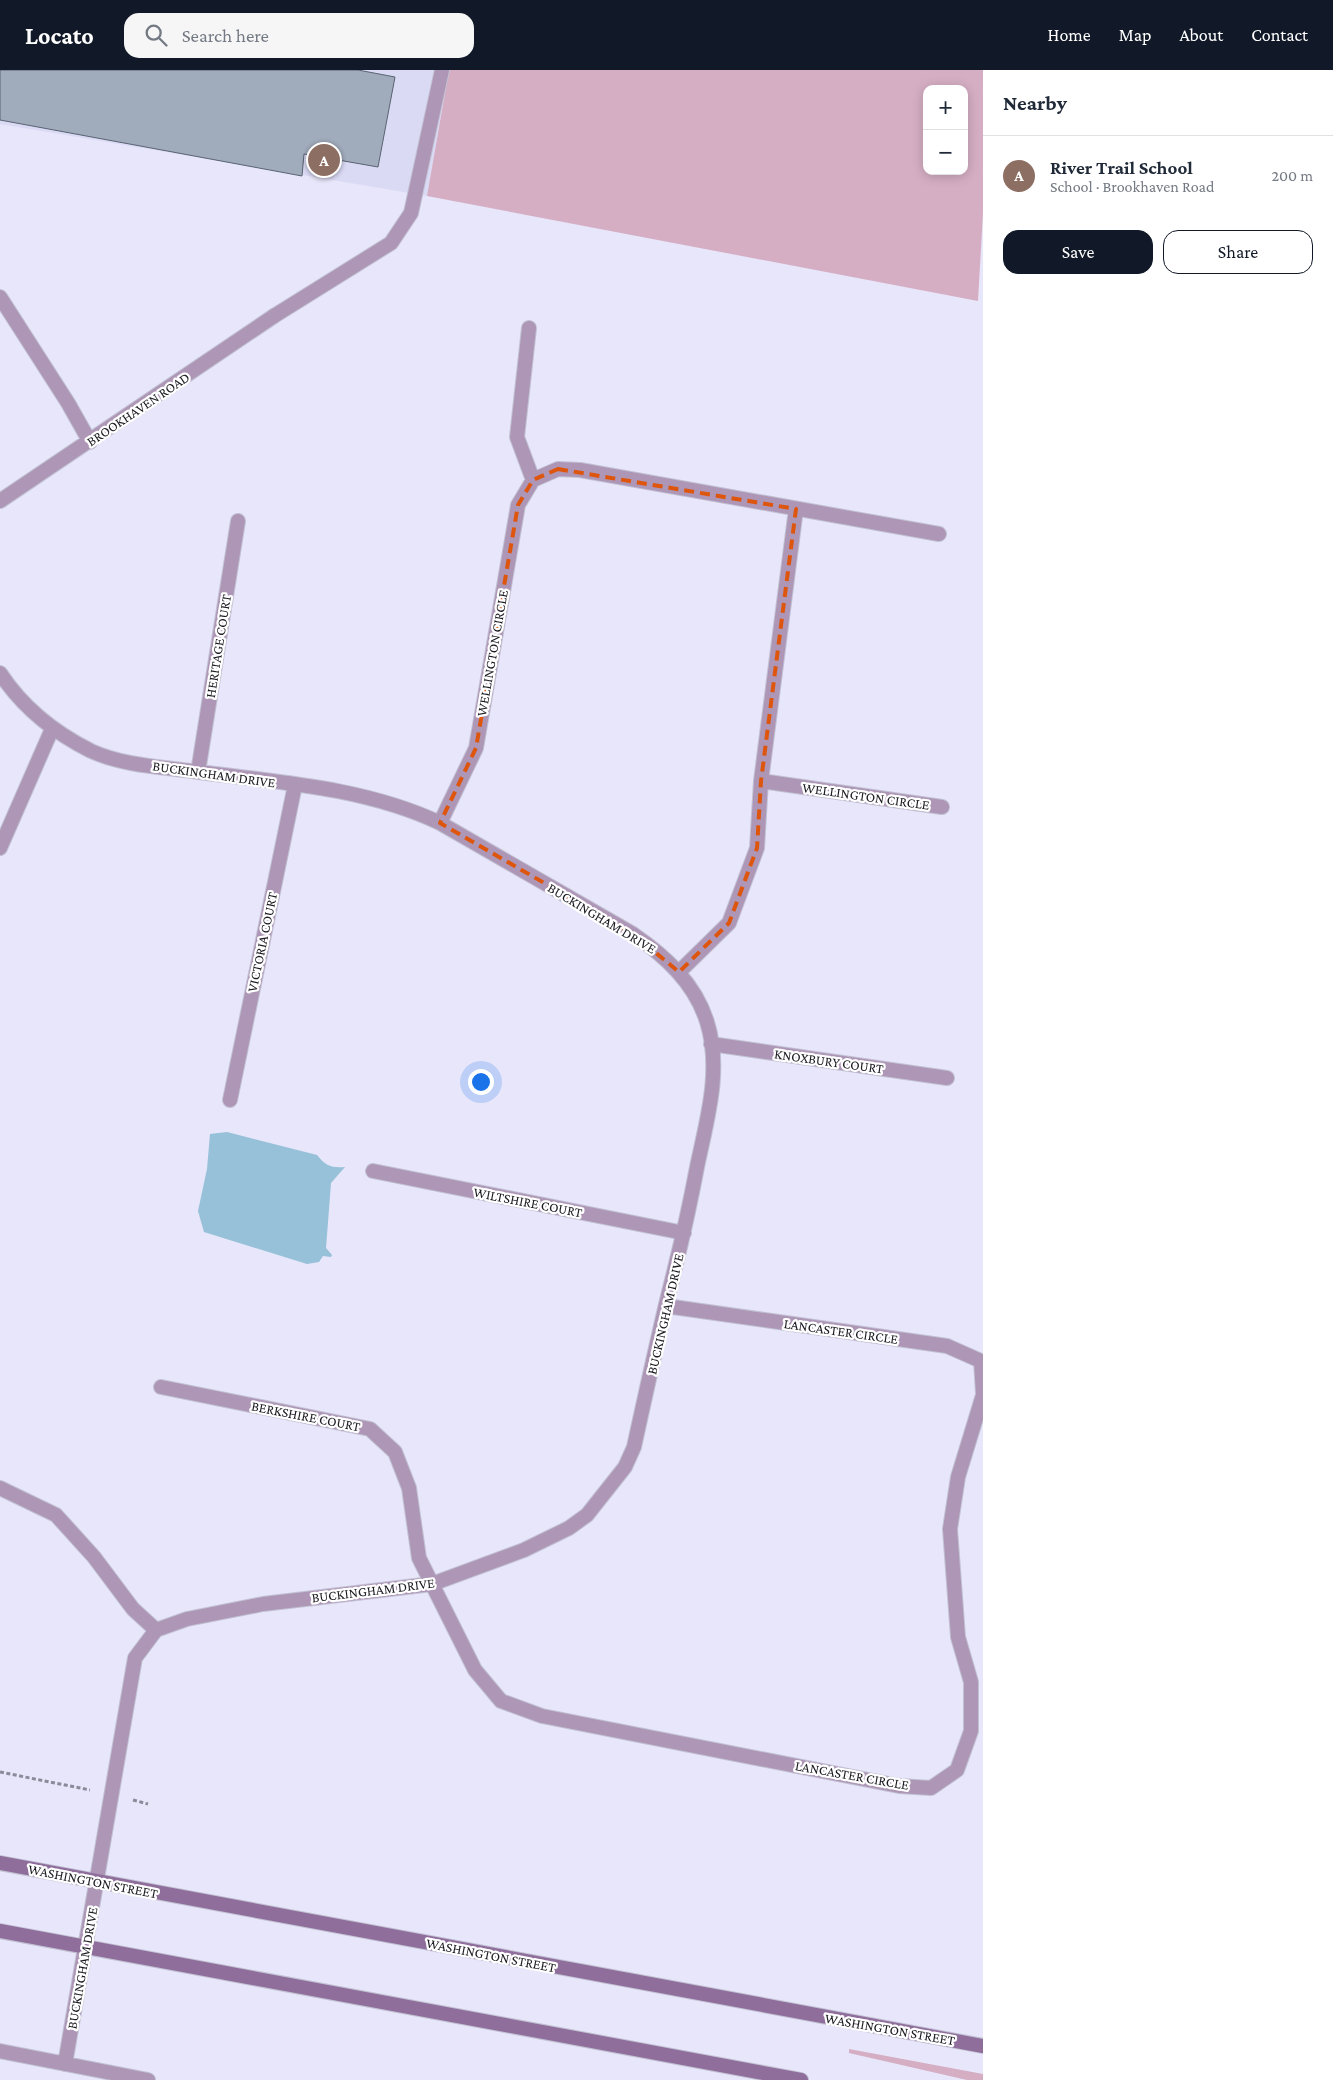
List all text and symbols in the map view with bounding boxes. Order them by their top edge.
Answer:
search box [124,13,474,58]
icon: search [142,21,170,49]
text: Locato [25,22,94,49]
text: Search here [182,25,269,46]
text: Home [1048,25,1091,45]
text: Map [1119,25,1151,45]
text: About [1179,25,1223,45]
text: Contact [1251,25,1308,45]
map controls [923,85,968,175]
button: + [923,85,968,130]
text: Nearby [1003,91,1067,115]
button: − [923,130,968,175]
pin: A [308,141,340,179]
text: River Trail School [1050,157,1193,178]
text: A [1014,167,1024,184]
text: 200 m [1271,167,1313,184]
text: School · Brookhaven Road [1050,178,1214,195]
button: Save [1003,230,1153,274]
button: Share [1163,230,1313,274]
street label: BROOKHAVEN ROAD [84,369,192,449]
street label: WELLINGTON CIRCLE [473,588,511,718]
street label: HERITAGE COURT [202,593,234,699]
street label: BUCKINGHAM DRIVE [152,757,277,791]
street label: WELLINGTON CIRCLE [801,779,931,813]
street label: BUCKINGHAM DRIVE [545,879,659,957]
street label: VICTORIA COURT [244,890,280,993]
street label: KNOXBURY COURT [773,1045,885,1077]
your location [468,1069,494,1095]
street label: WILTSHIRE COURT [472,1184,584,1220]
street label: BUCKINGHAM DRIVE [643,1252,687,1376]
street label: LANCASTER CIRCLE [783,1315,900,1347]
street label: BERKSHIRE COURT [250,1398,362,1434]
street label: BUCKINGHAM DRIVE [311,1574,436,1605]
street label: LANCASTER CIRCLE [794,1757,911,1793]
street label: WASHINGTON STREET [27,1861,160,1901]
street label: BUCKINGHAM DRIVE [63,1905,101,2030]
street label: WASHINGTON STREET [425,1935,558,1975]
street label: WASHINGTON STREET [824,2010,957,2048]

